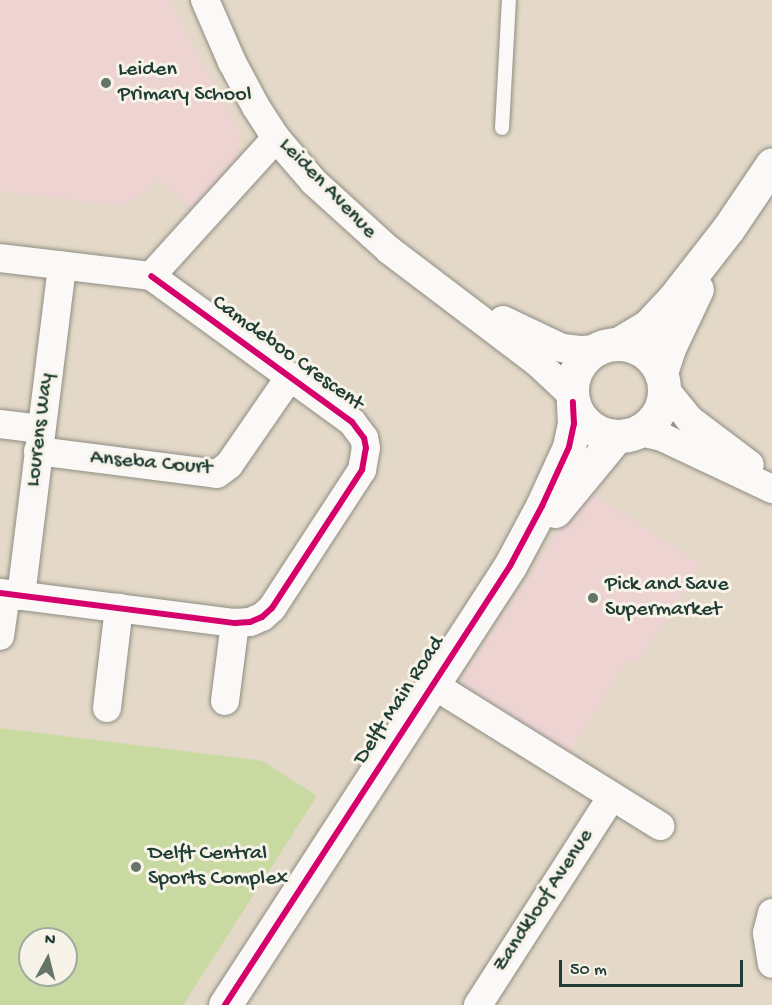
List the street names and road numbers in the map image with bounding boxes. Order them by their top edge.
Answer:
street label: Leiden Avenue [272,133,382,245]
street label: Camdeboo Crescent [206,290,368,418]
street label: Lourens Way [21,372,61,488]
street label: Anseba Court [89,446,213,482]
street label: Delft Main Road [349,632,451,770]
street label: Zandkloof Avenue [488,824,600,978]

